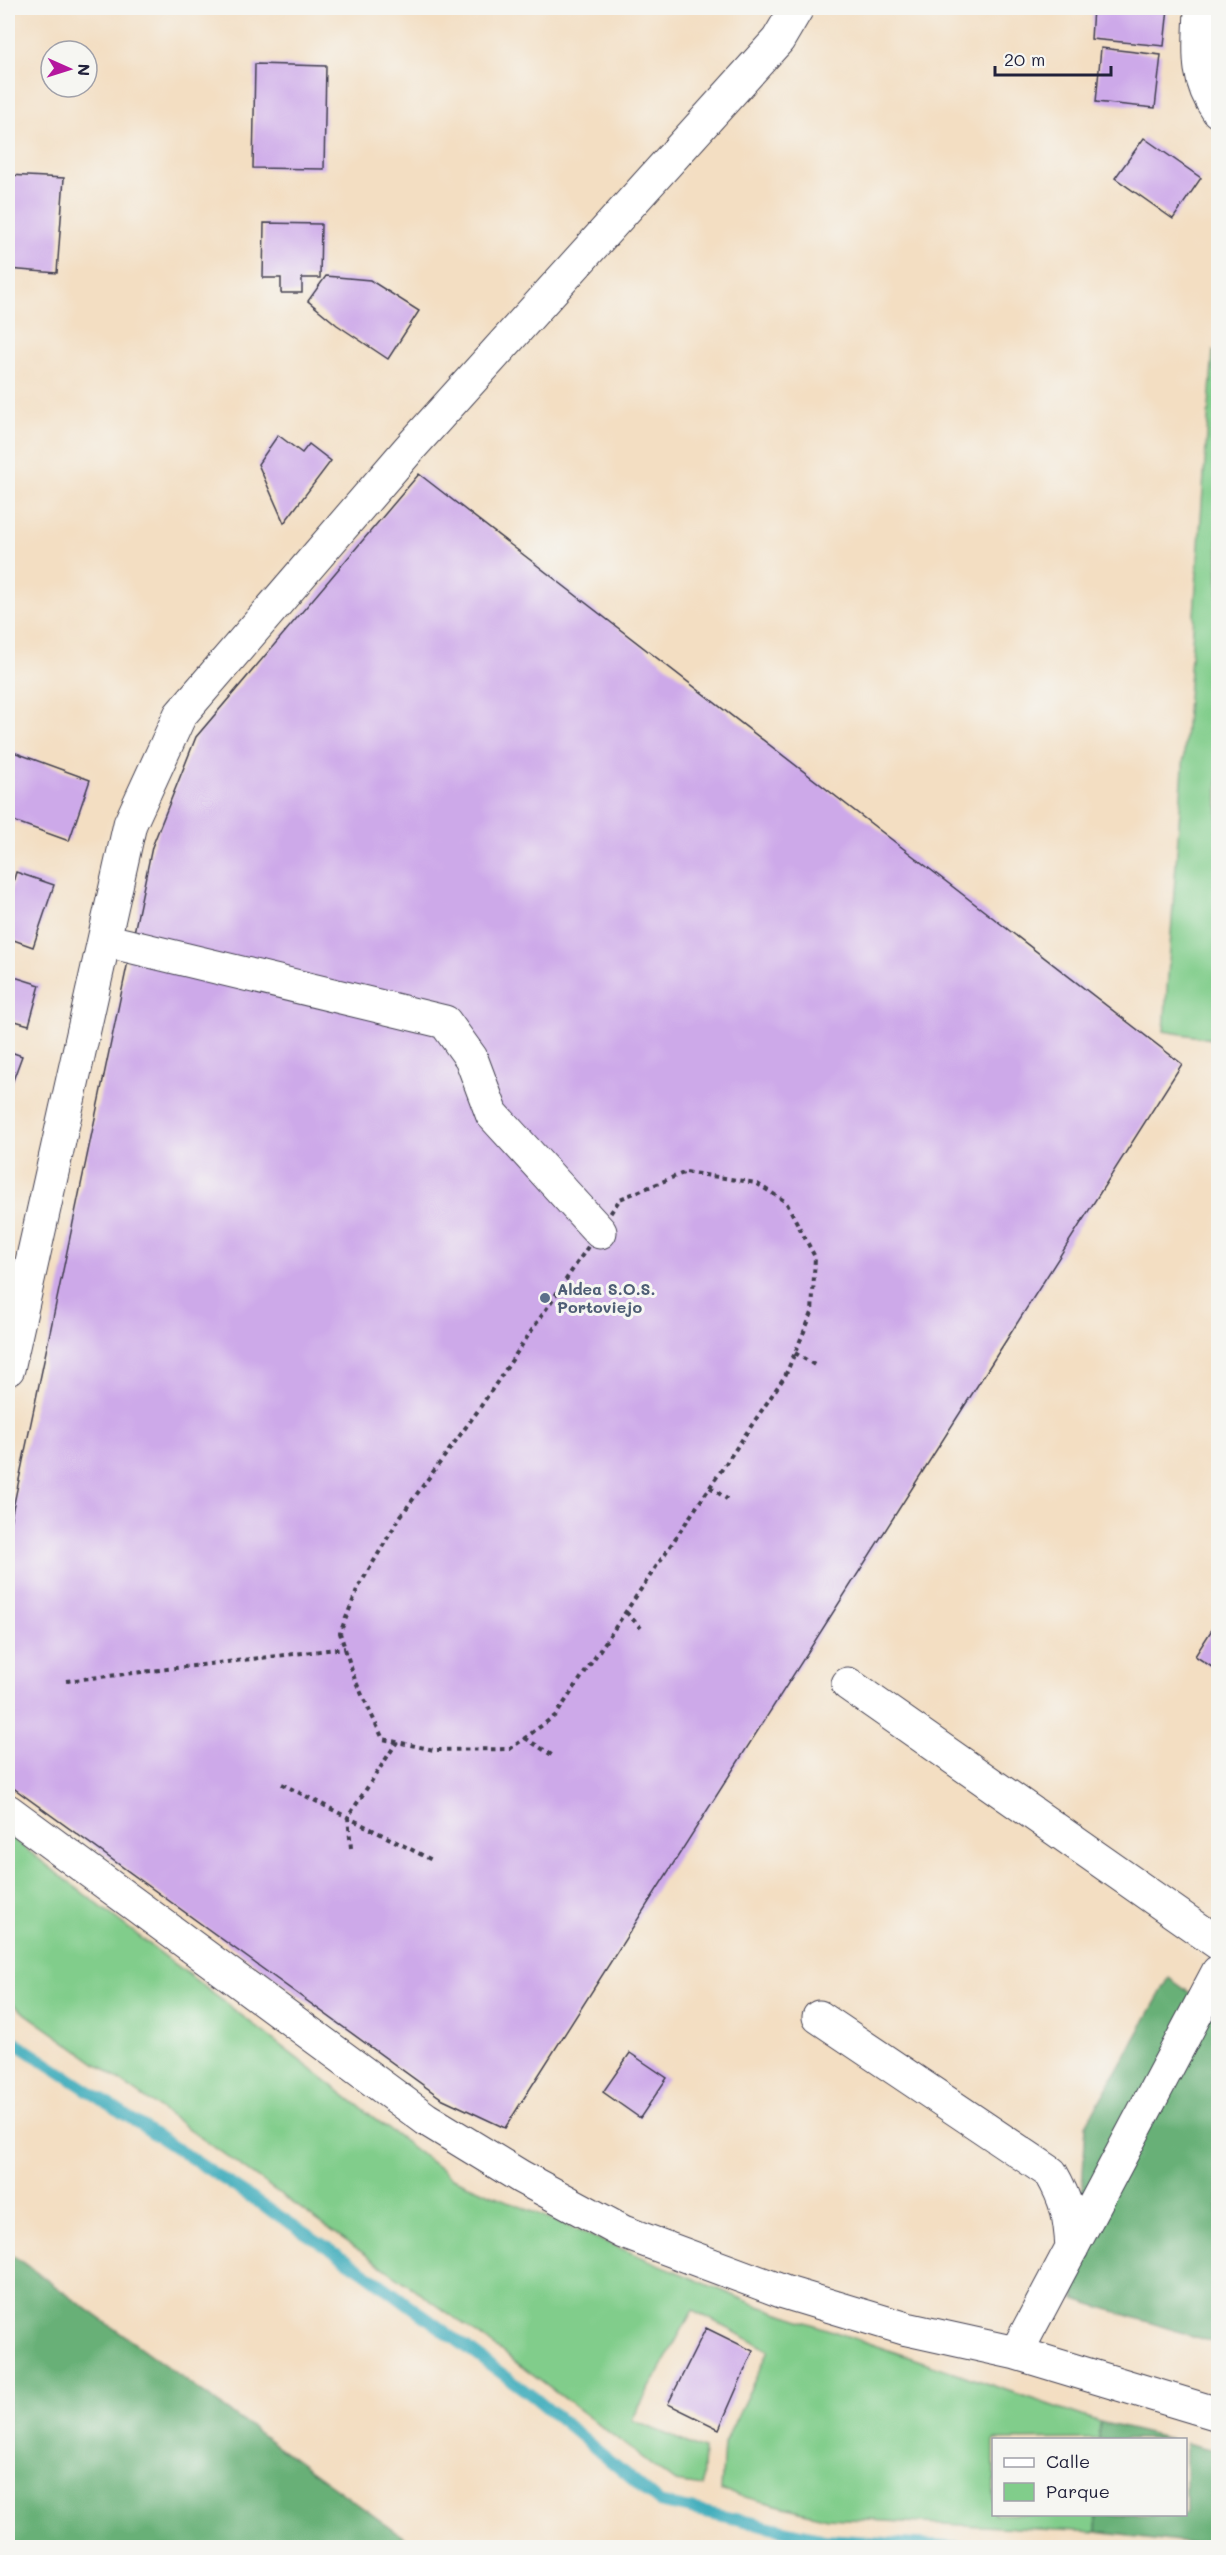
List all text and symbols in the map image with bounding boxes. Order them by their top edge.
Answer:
north arrow [39,39,99,99]
scale bar [995,39,1110,77]
text: 20 m [1004,47,1045,71]
text: N [74,63,95,76]
place label: Aldea S.O.S. Portoviejo [557,1278,656,1317]
marker: Aldea S.O.S. Portoviejo [538,1291,552,1305]
legend [992,2438,1187,2516]
text: Calle [1046,2449,1090,2473]
text: Parque [1046,2479,1110,2503]

